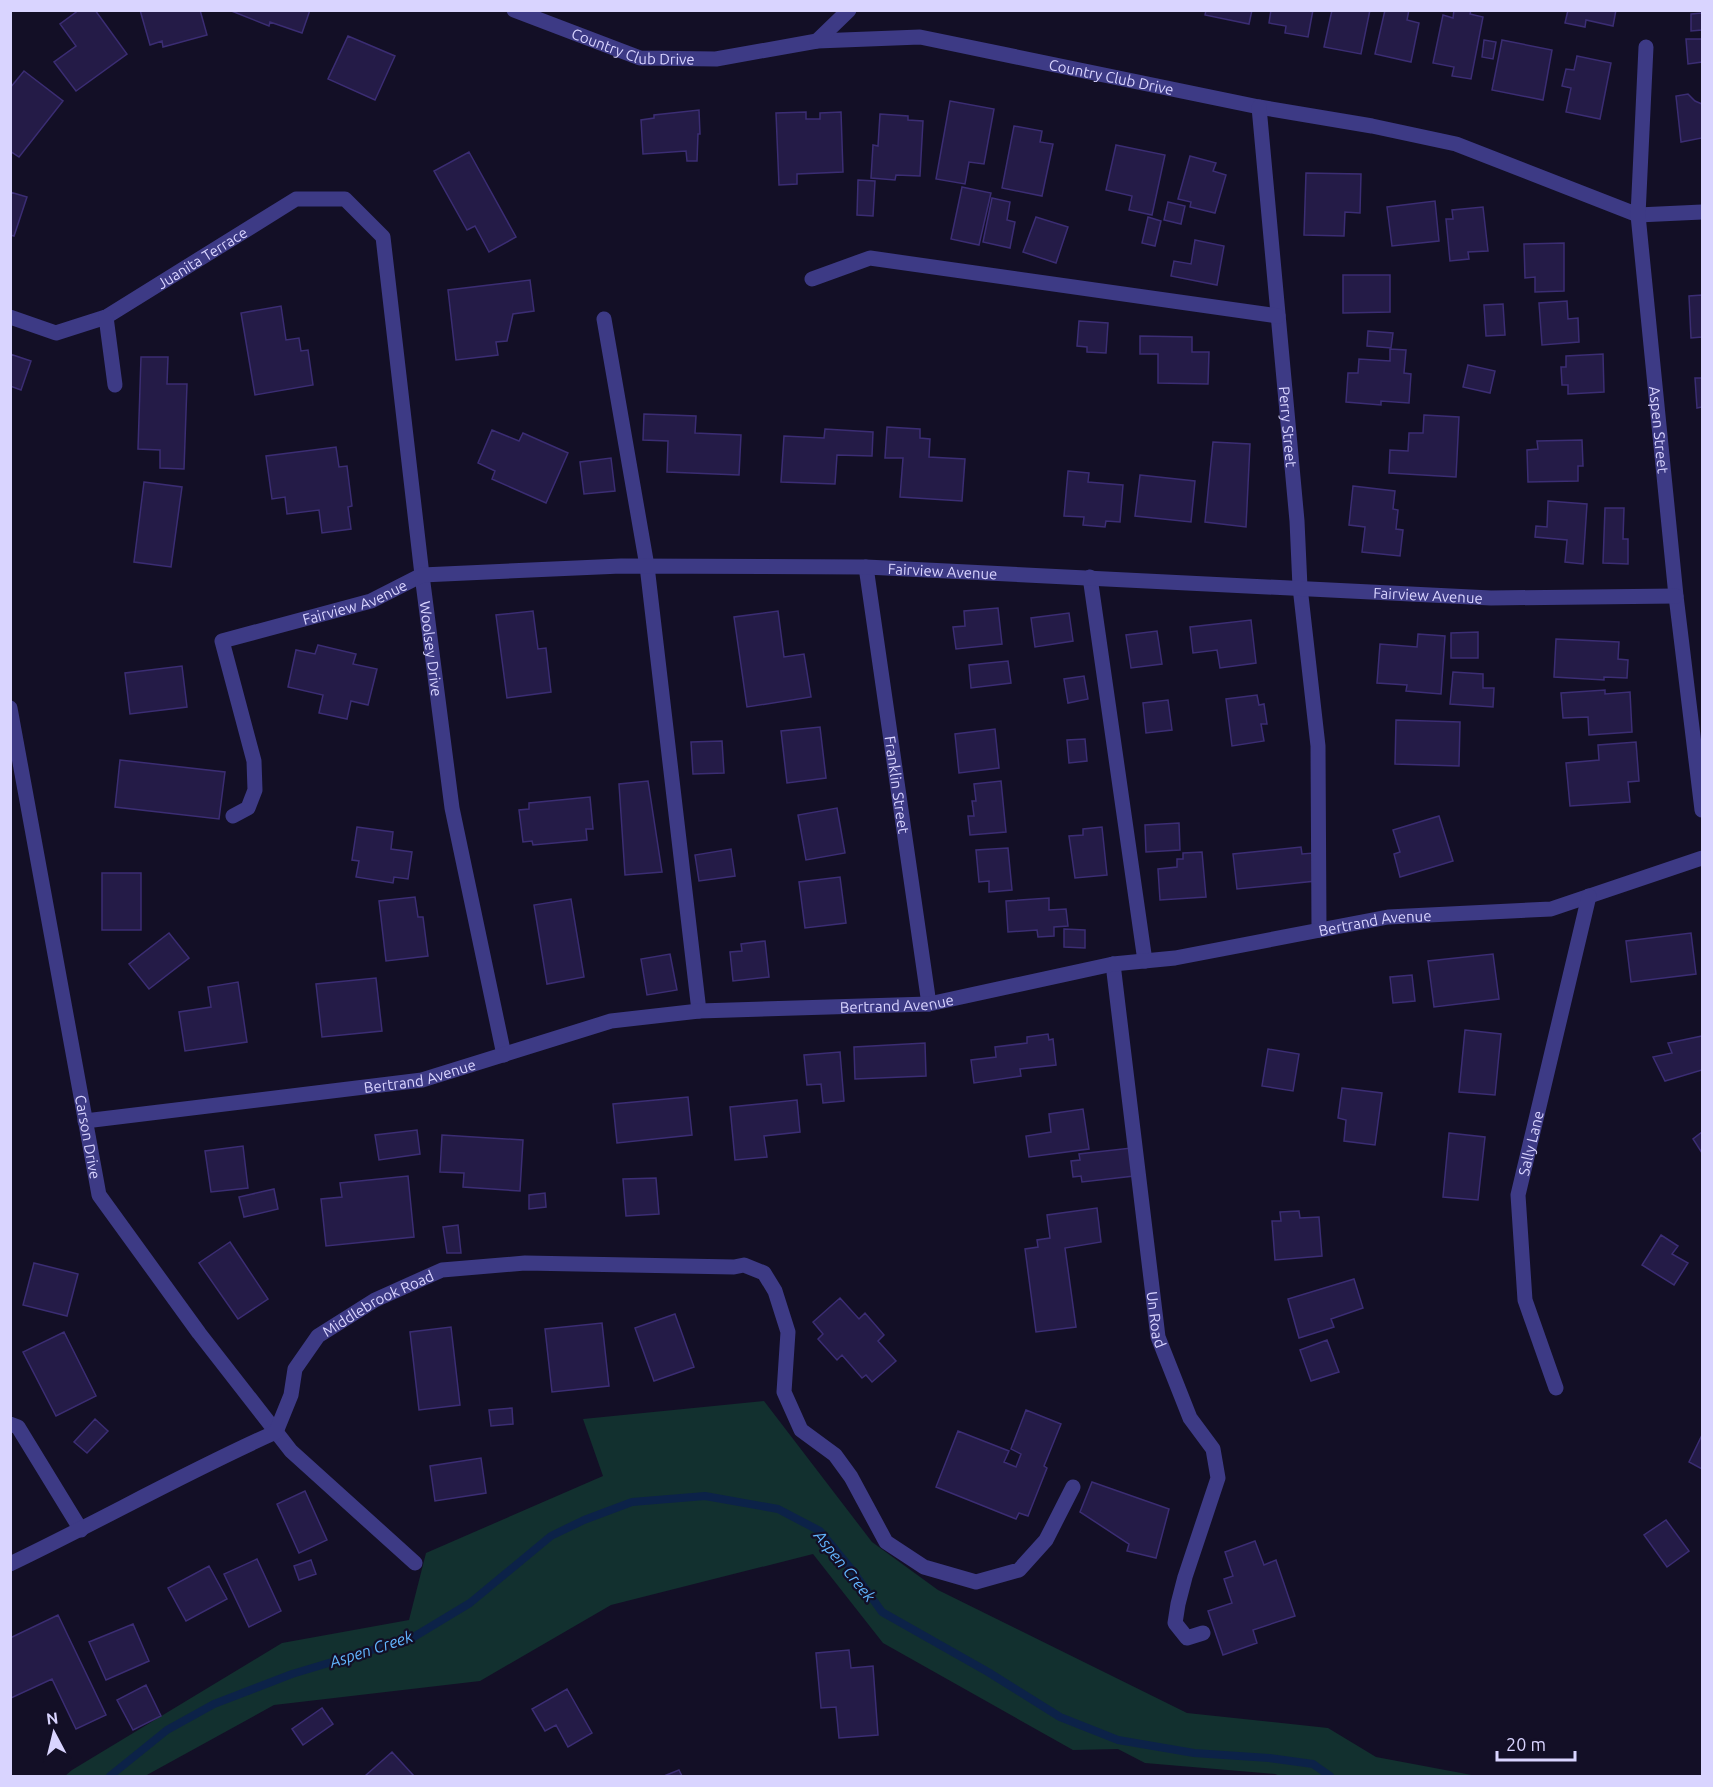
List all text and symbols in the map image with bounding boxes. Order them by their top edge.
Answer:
street label: Country Club Drive [569,24,695,67]
street label: Country Club Drive [1047,55,1175,98]
street label: Juanita Terrace [154,223,250,292]
street label: Perry Street [1276,385,1301,468]
street label: Aspen Street [1647,385,1672,474]
street label: Fairview Avenue [887,560,998,582]
street label: Fairview Avenue [301,576,410,628]
street label: Fairview Avenue [1373,584,1483,606]
street label: Woolsey Drive [417,600,446,697]
street label: Franklin Street [882,735,913,835]
street label: Bertrand Avenue [1317,906,1432,939]
street label: Bertrand Avenue [840,990,955,1015]
street label: Bertrand Avenue [363,1055,478,1096]
street label: Carson Drive [72,1093,104,1180]
street label: Sally Lane [1514,1109,1546,1177]
street label: Middlebrook Road [319,1266,436,1340]
street label: Un Road [1144,1290,1170,1350]
water label: Aspen Creek [810,1526,880,1606]
water label: Aspen Creek [326,1627,416,1671]
north arrow [24,1703,84,1763]
text: N [45,1708,59,1728]
scale bar [1497,1724,1575,1762]
text: 20 m [1506,1734,1546,1754]

